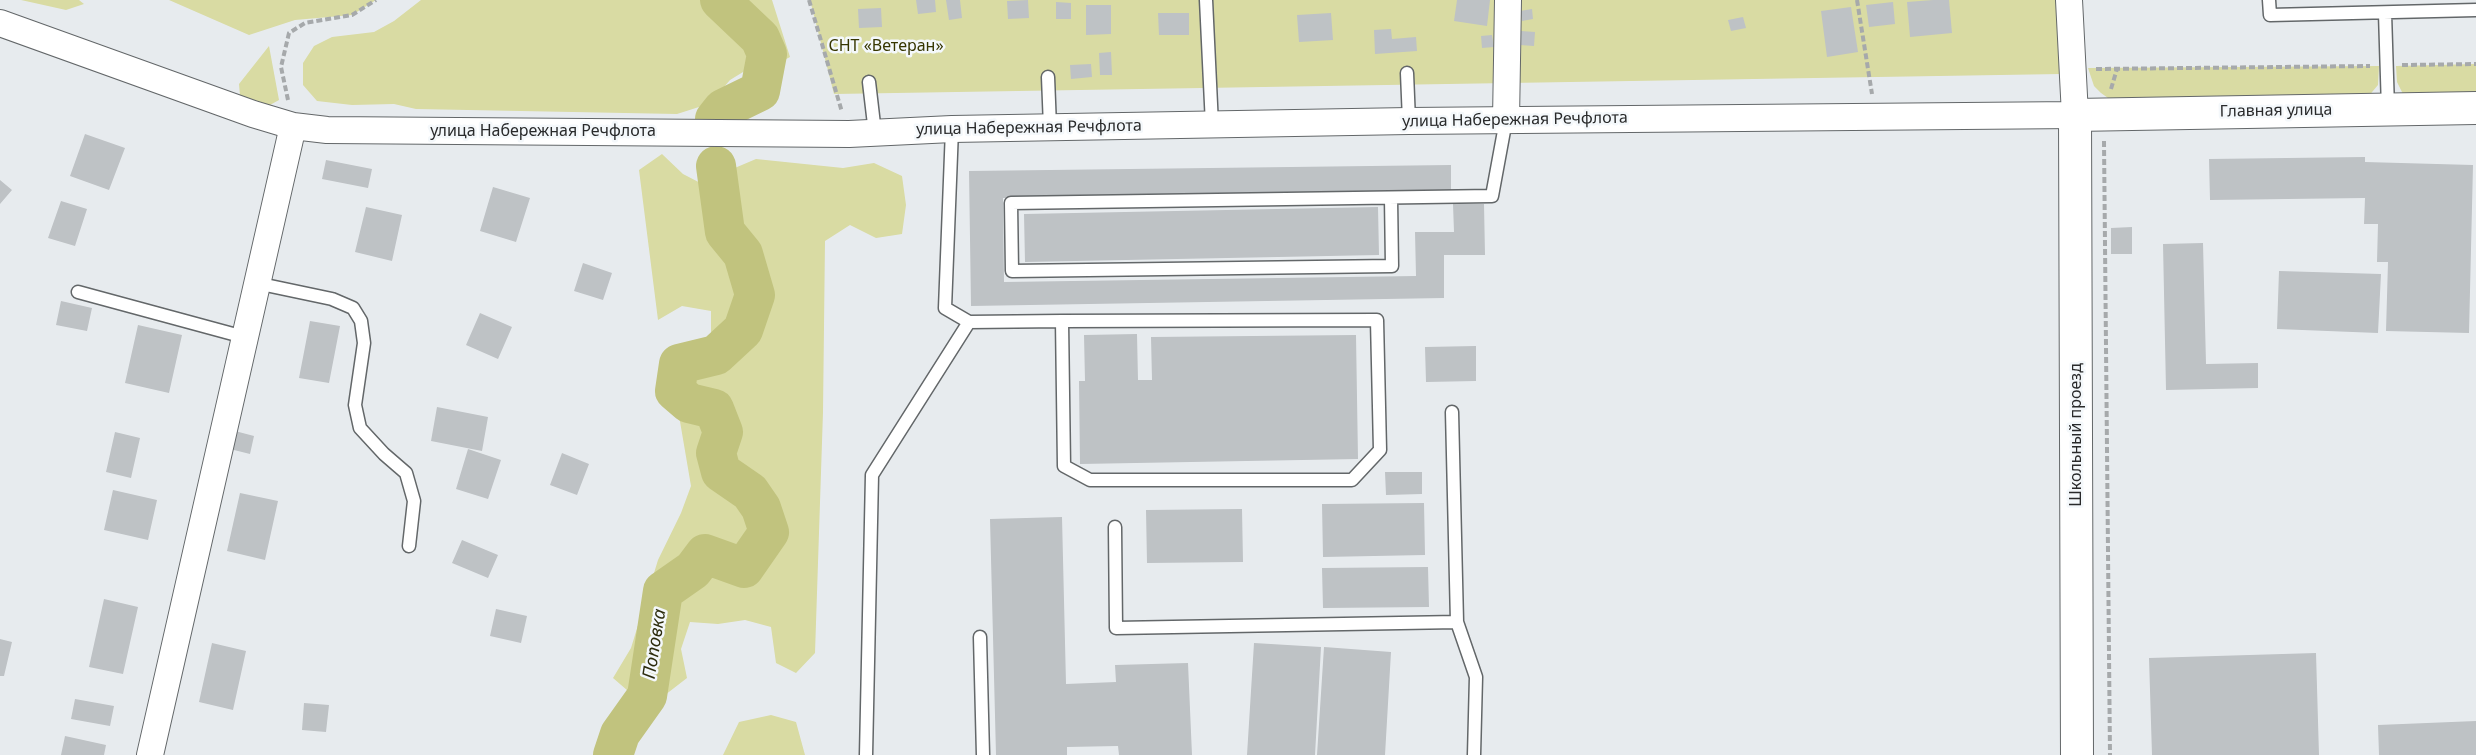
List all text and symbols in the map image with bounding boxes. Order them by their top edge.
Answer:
park label: СНТ «Ветеран» [828,36,944,56]
street label: Главная улица [2220,100,2332,122]
street label: улица Набережная Речфлота [1402,108,1628,132]
street label: улица Набережная Речфлота [916,116,1142,140]
street label: улица Набережная Речфлота [430,121,656,141]
street label: Школьный проезд [2066,363,2086,507]
water label: Поповка [639,607,671,681]

